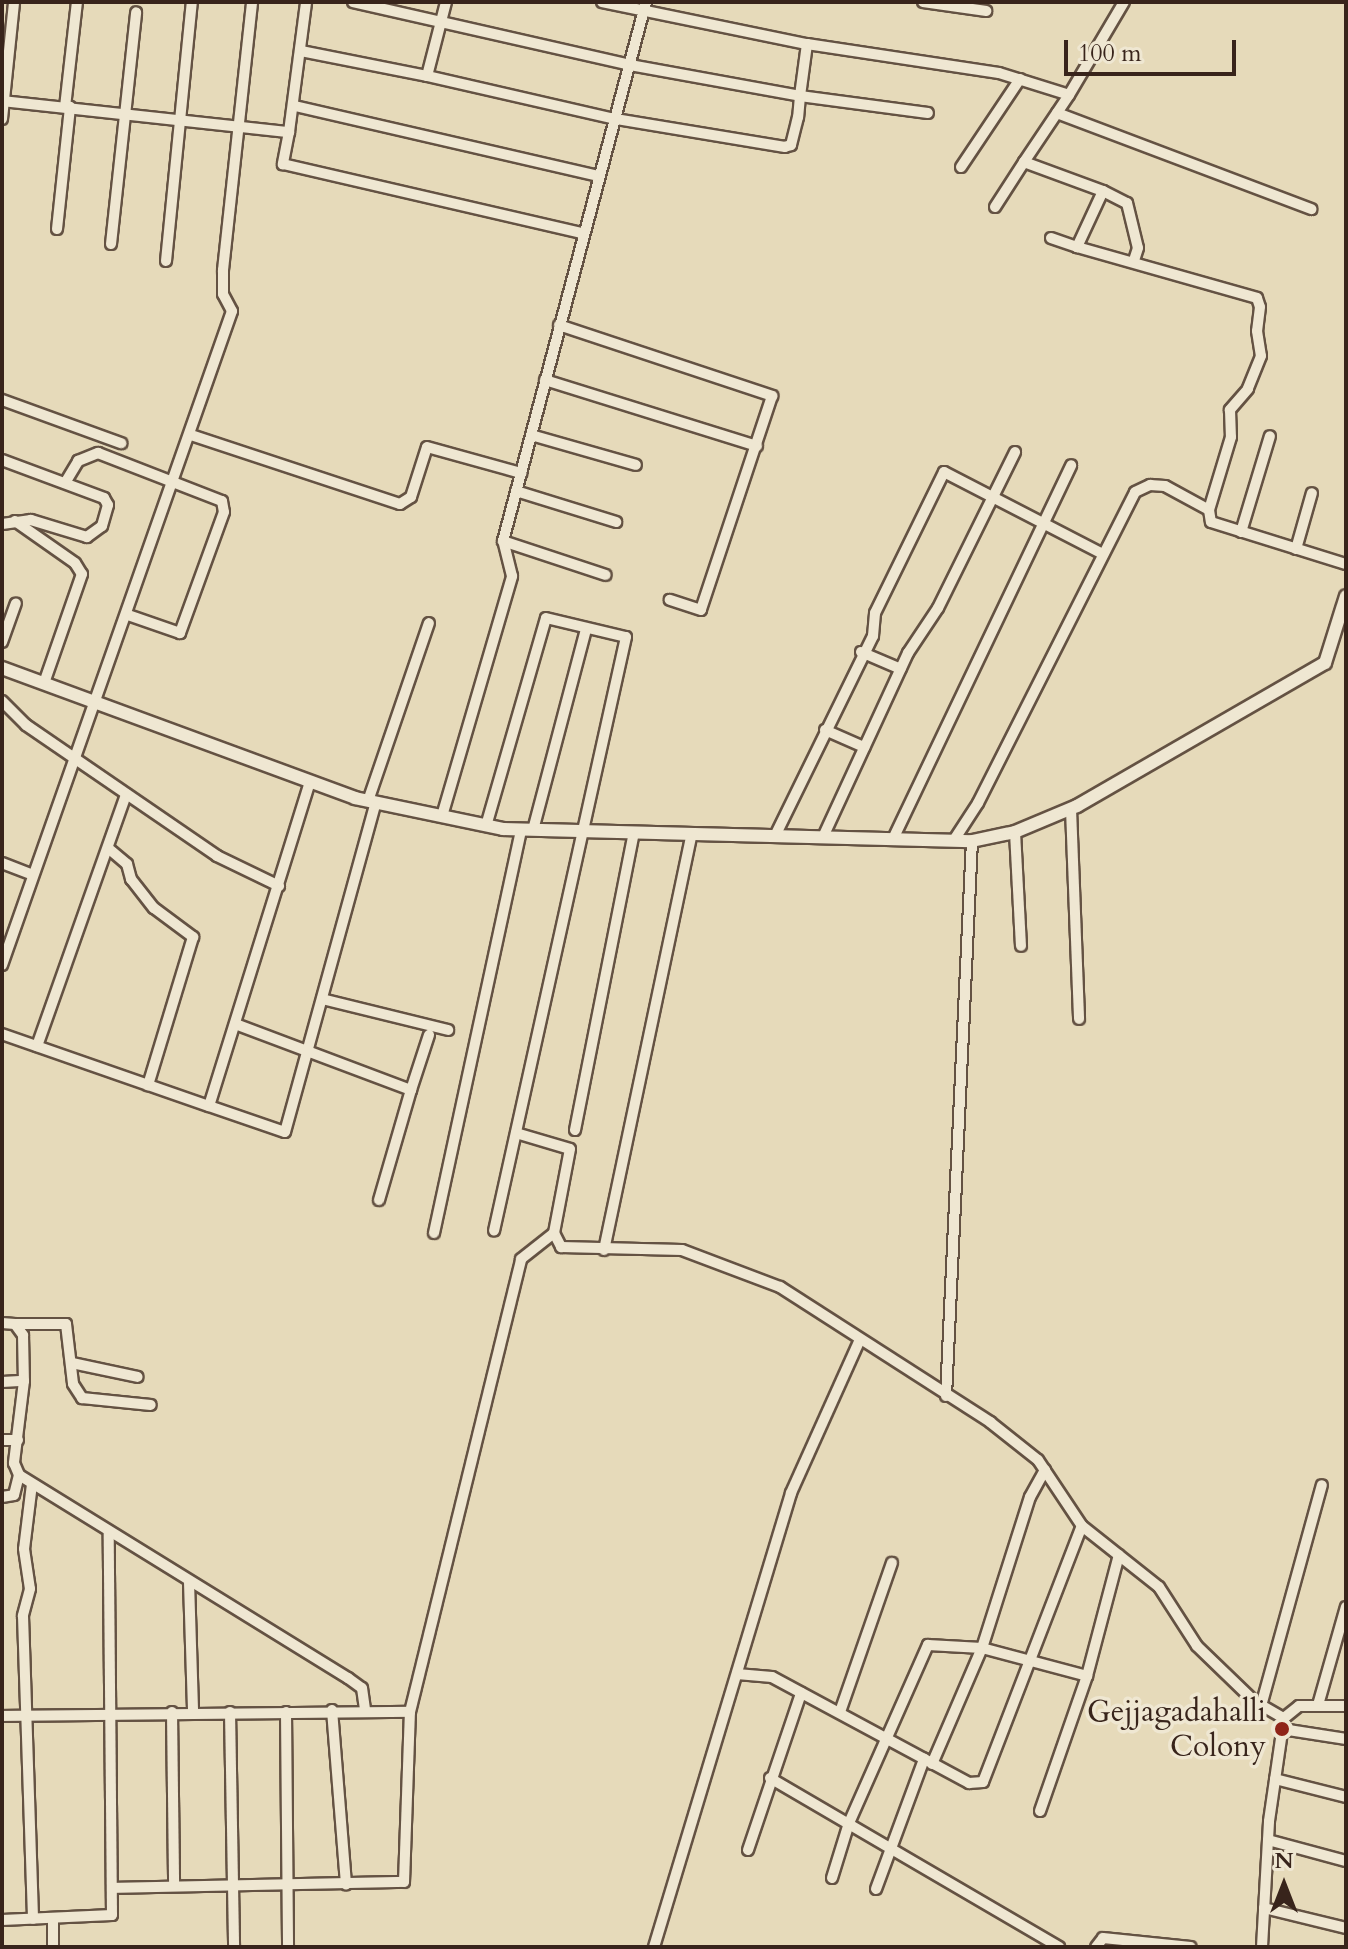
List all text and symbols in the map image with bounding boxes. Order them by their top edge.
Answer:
scale bar [1068,24,1240,74]
text: 100 m [1078,37,1142,70]
place label: Gejjagadahalli Colony [1087,1694,1266,1764]
marker: Gejjagadahalli Colony [1273,1720,1291,1738]
north arrow [1244,1845,1324,1925]
text: N [1274,1846,1294,1876]

